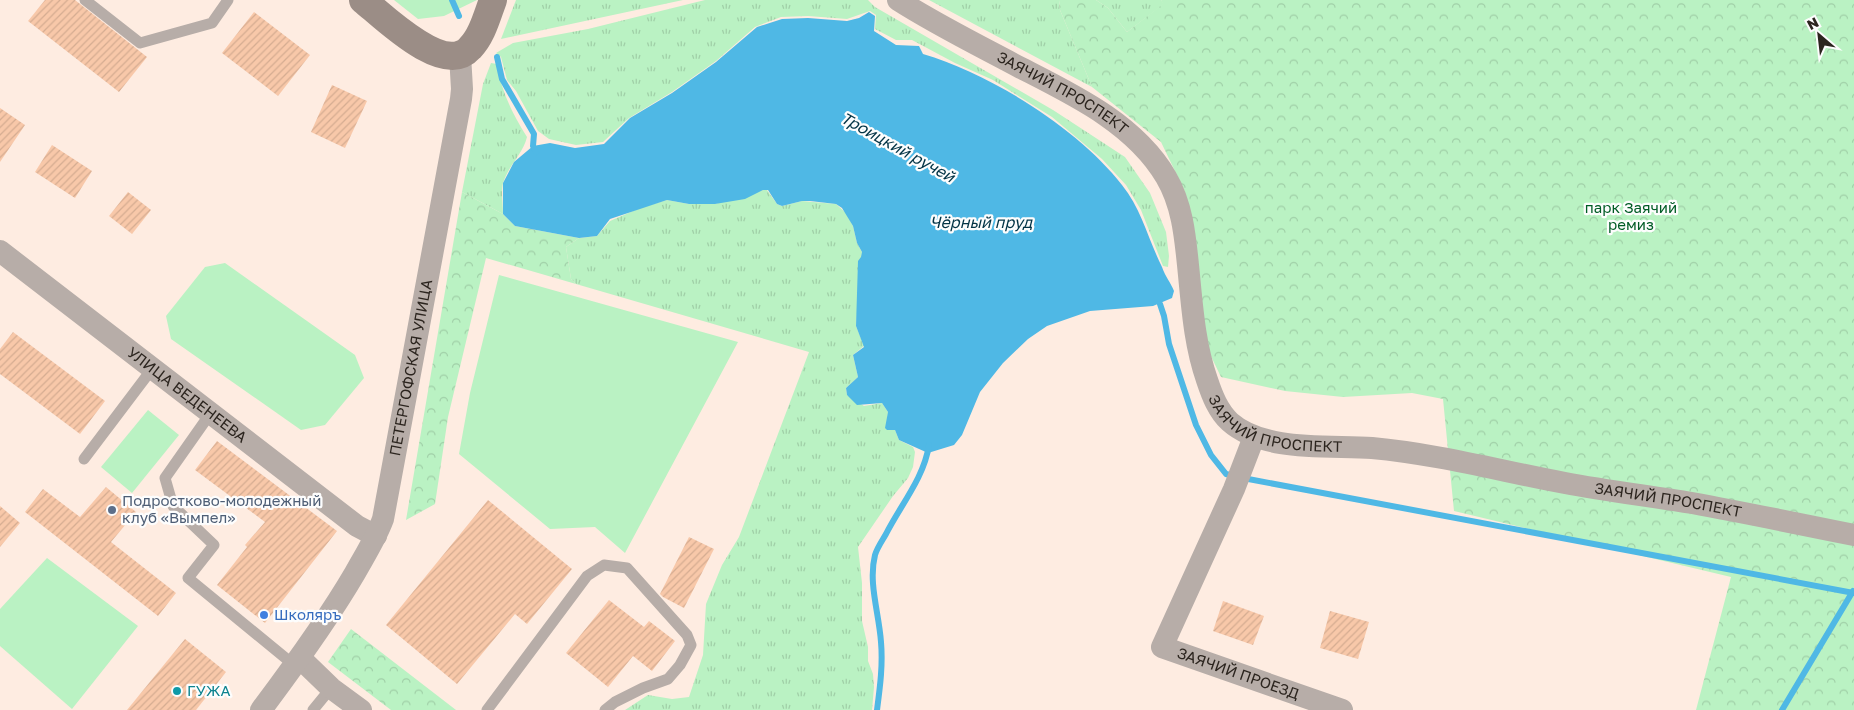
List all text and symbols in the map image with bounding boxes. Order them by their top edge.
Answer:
north arrow [1794,10,1844,60]
text: N [1804,13,1821,33]
street label: ЗАЯЧИЙ ПРОСПЕКТ [994,47,1133,137]
water label: Троицкий ручей [838,107,959,187]
park label: парк Заячий ремиз [1585,198,1677,233]
water label: Чёрный пруд [930,212,1033,232]
street label: ПЕТЕРГОФСКАЯ УЛИЦА [385,278,435,457]
street label: УЛИЦА ВЕДЕНЕЕВА [124,343,251,446]
street label: ЗАЯЧИЙ ПРОСПЕКТ [1205,391,1342,455]
street label: ЗАЯЧИЙ ПРОСПЕКТ [1593,478,1743,520]
place label: Подростково-молодежный клуб «Вымпел» [122,491,321,526]
marker: Подростково-молодежный клуб «Вымпел» [106,504,118,516]
place label: Школяръ [274,605,341,623]
marker: Школяръ [258,609,270,621]
street label: ЗАЯЧИЙ ПРОЕЗД [1175,643,1302,702]
place label: ГУЖА [187,681,231,699]
marker: ГУЖА [171,685,183,697]

